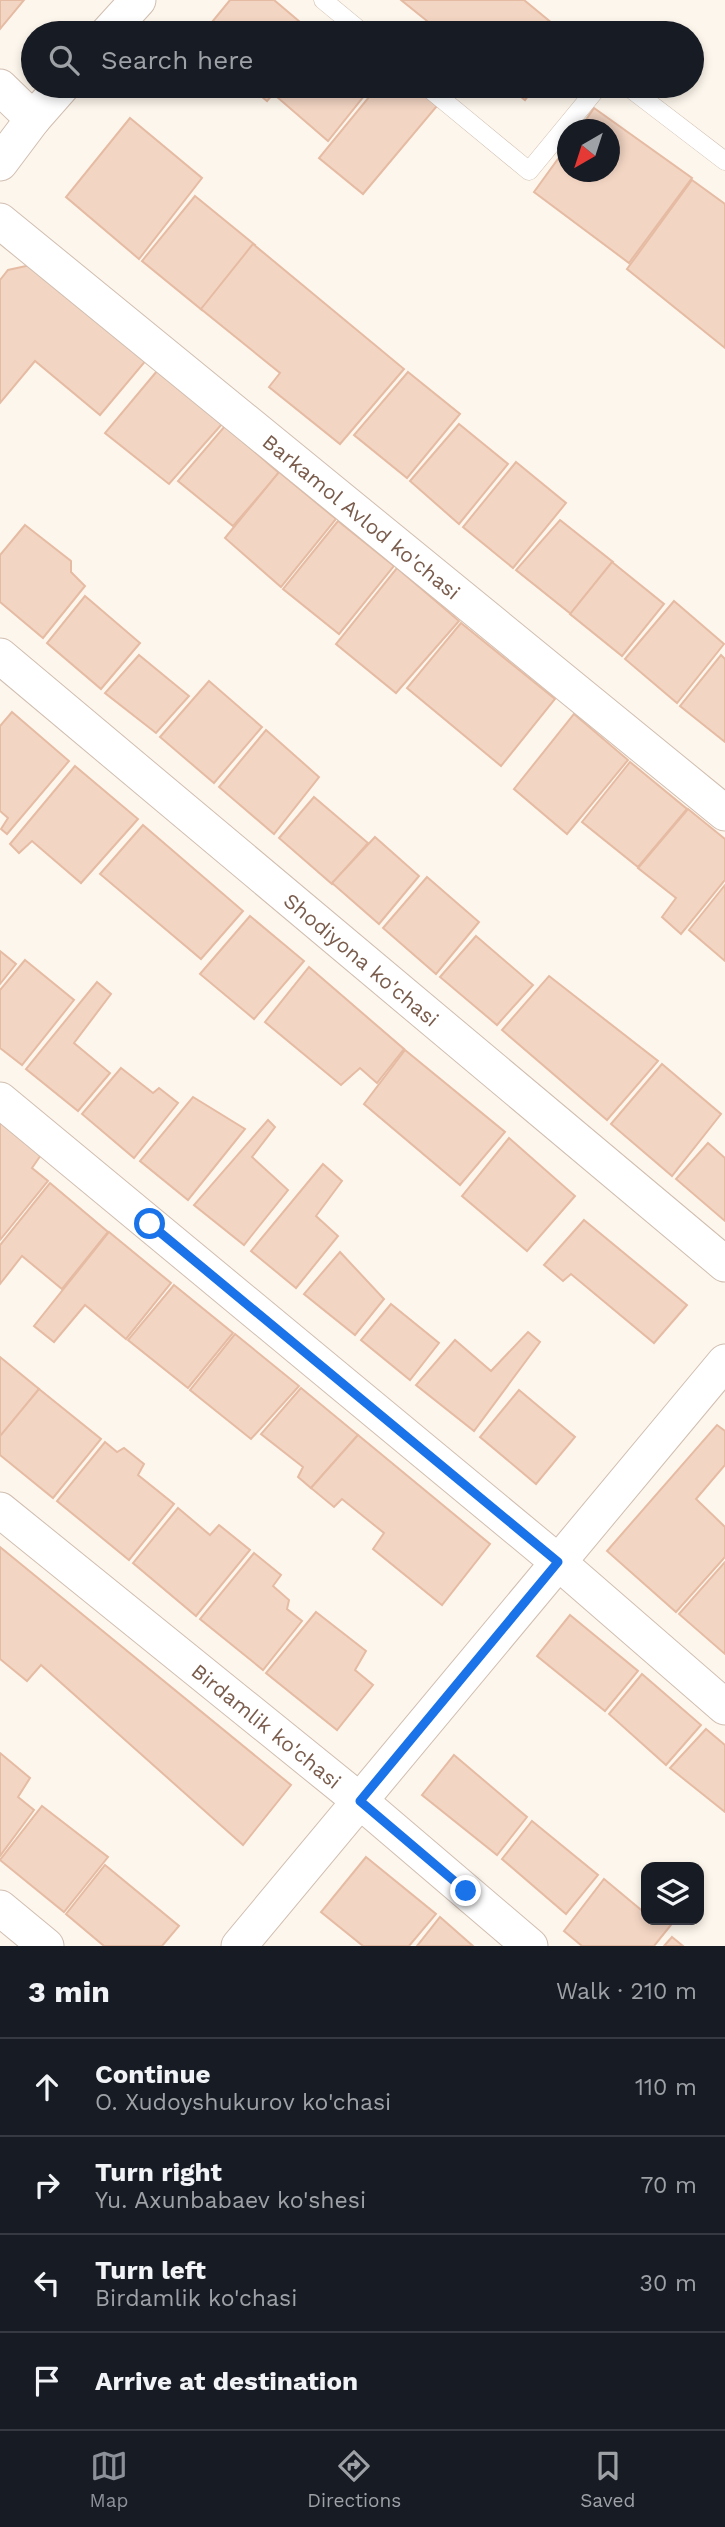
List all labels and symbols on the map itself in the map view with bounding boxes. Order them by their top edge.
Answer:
north arrow [557,119,620,182]
street label: Barkamol Avlod ko'chasi [258,428,465,604]
street label: Shodiyona ko'chasi [279,887,444,1031]
route start [134,1208,165,1239]
street label: Birdamlik ko'chasi [187,1658,346,1793]
route end [450,1875,481,1906]

